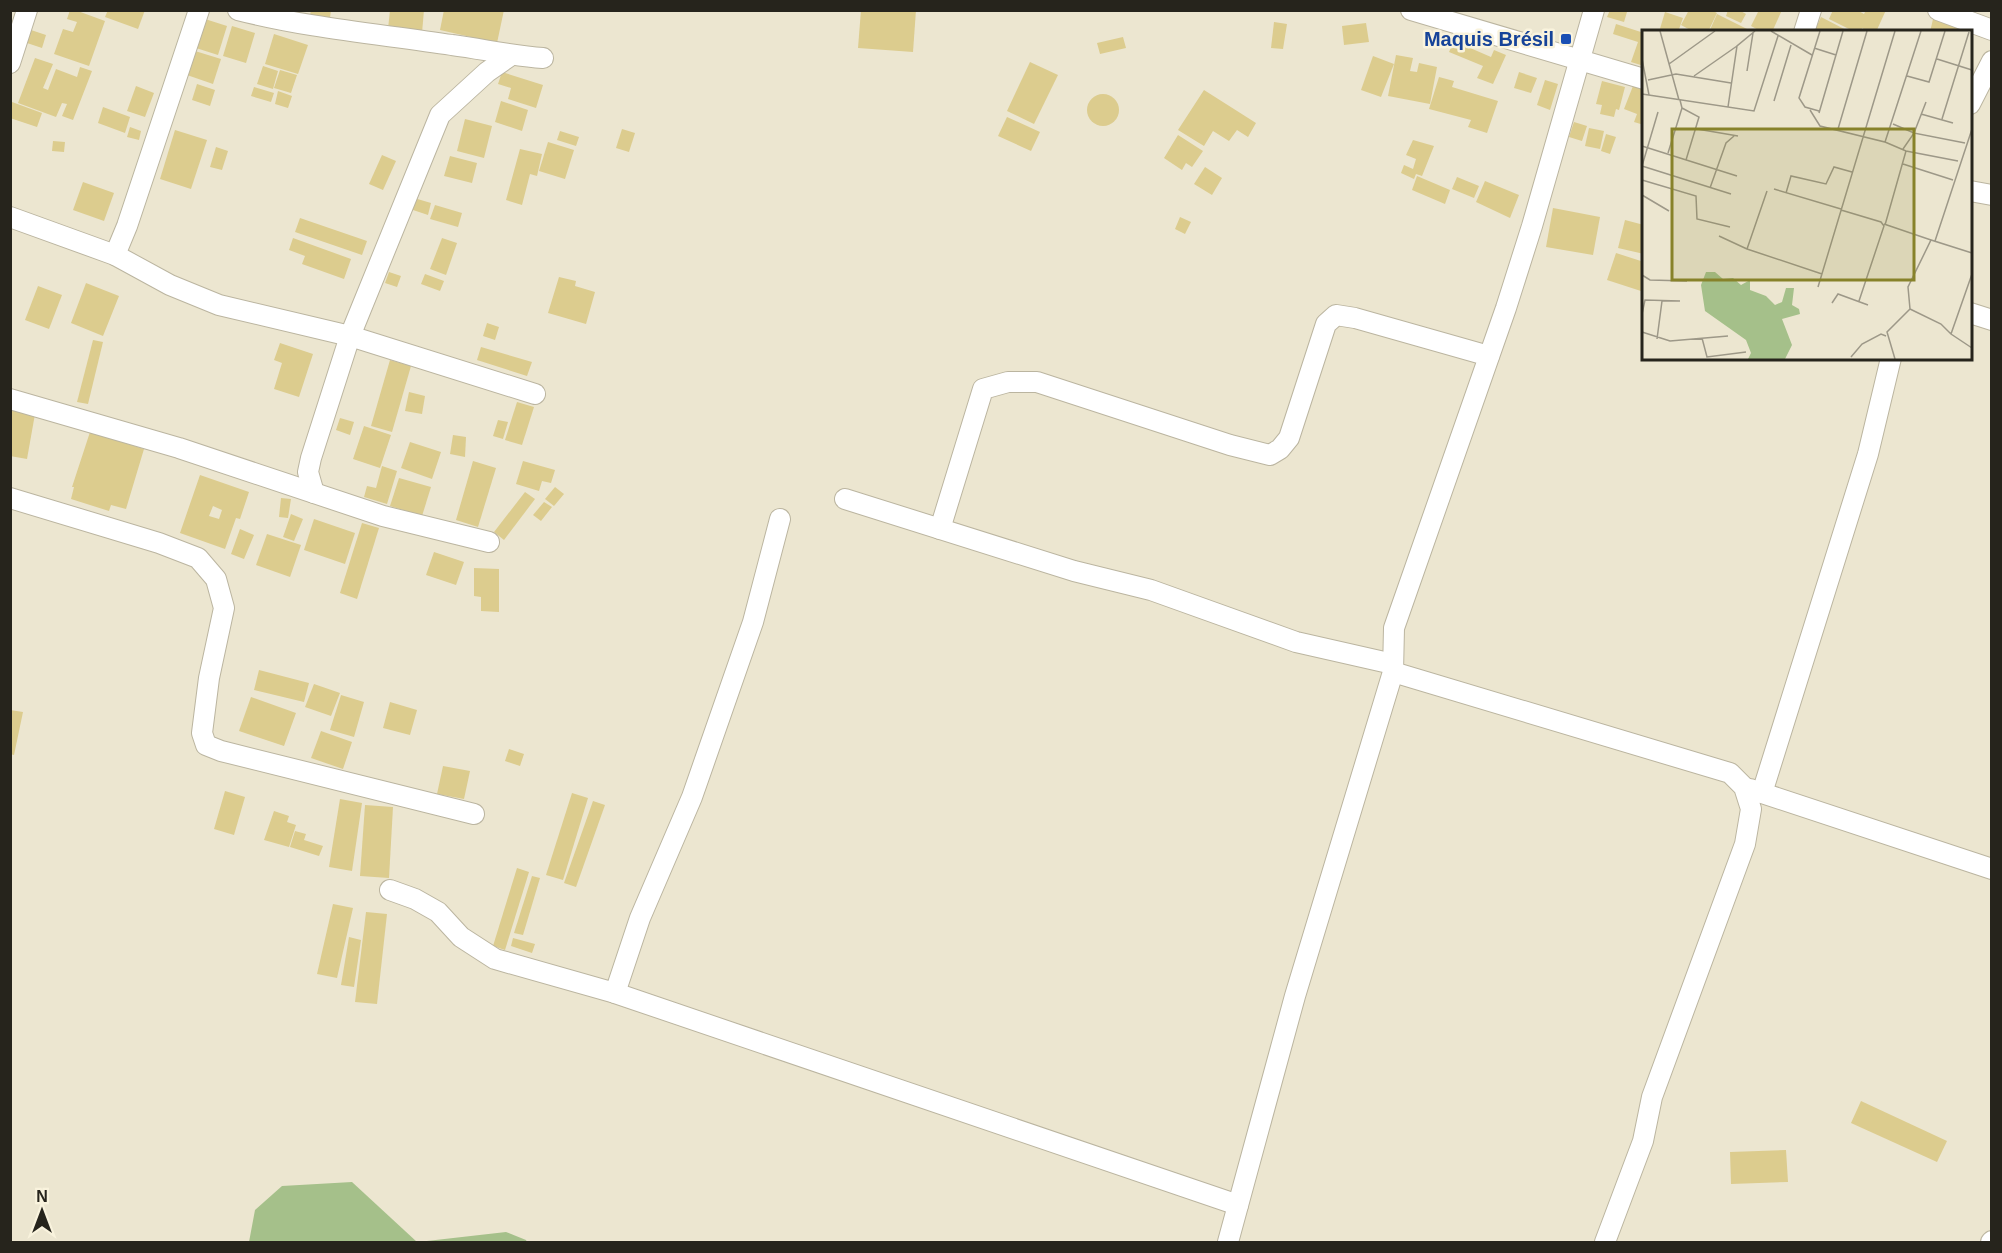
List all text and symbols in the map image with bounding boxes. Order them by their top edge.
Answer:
place label: Maquis Brésil [1424,28,1554,50]
inset map [1642,30,1972,360]
marker: Maquis Brésil [1559,32,1573,46]
north arrow [12,1181,72,1241]
text: N [36,1188,48,1205]

